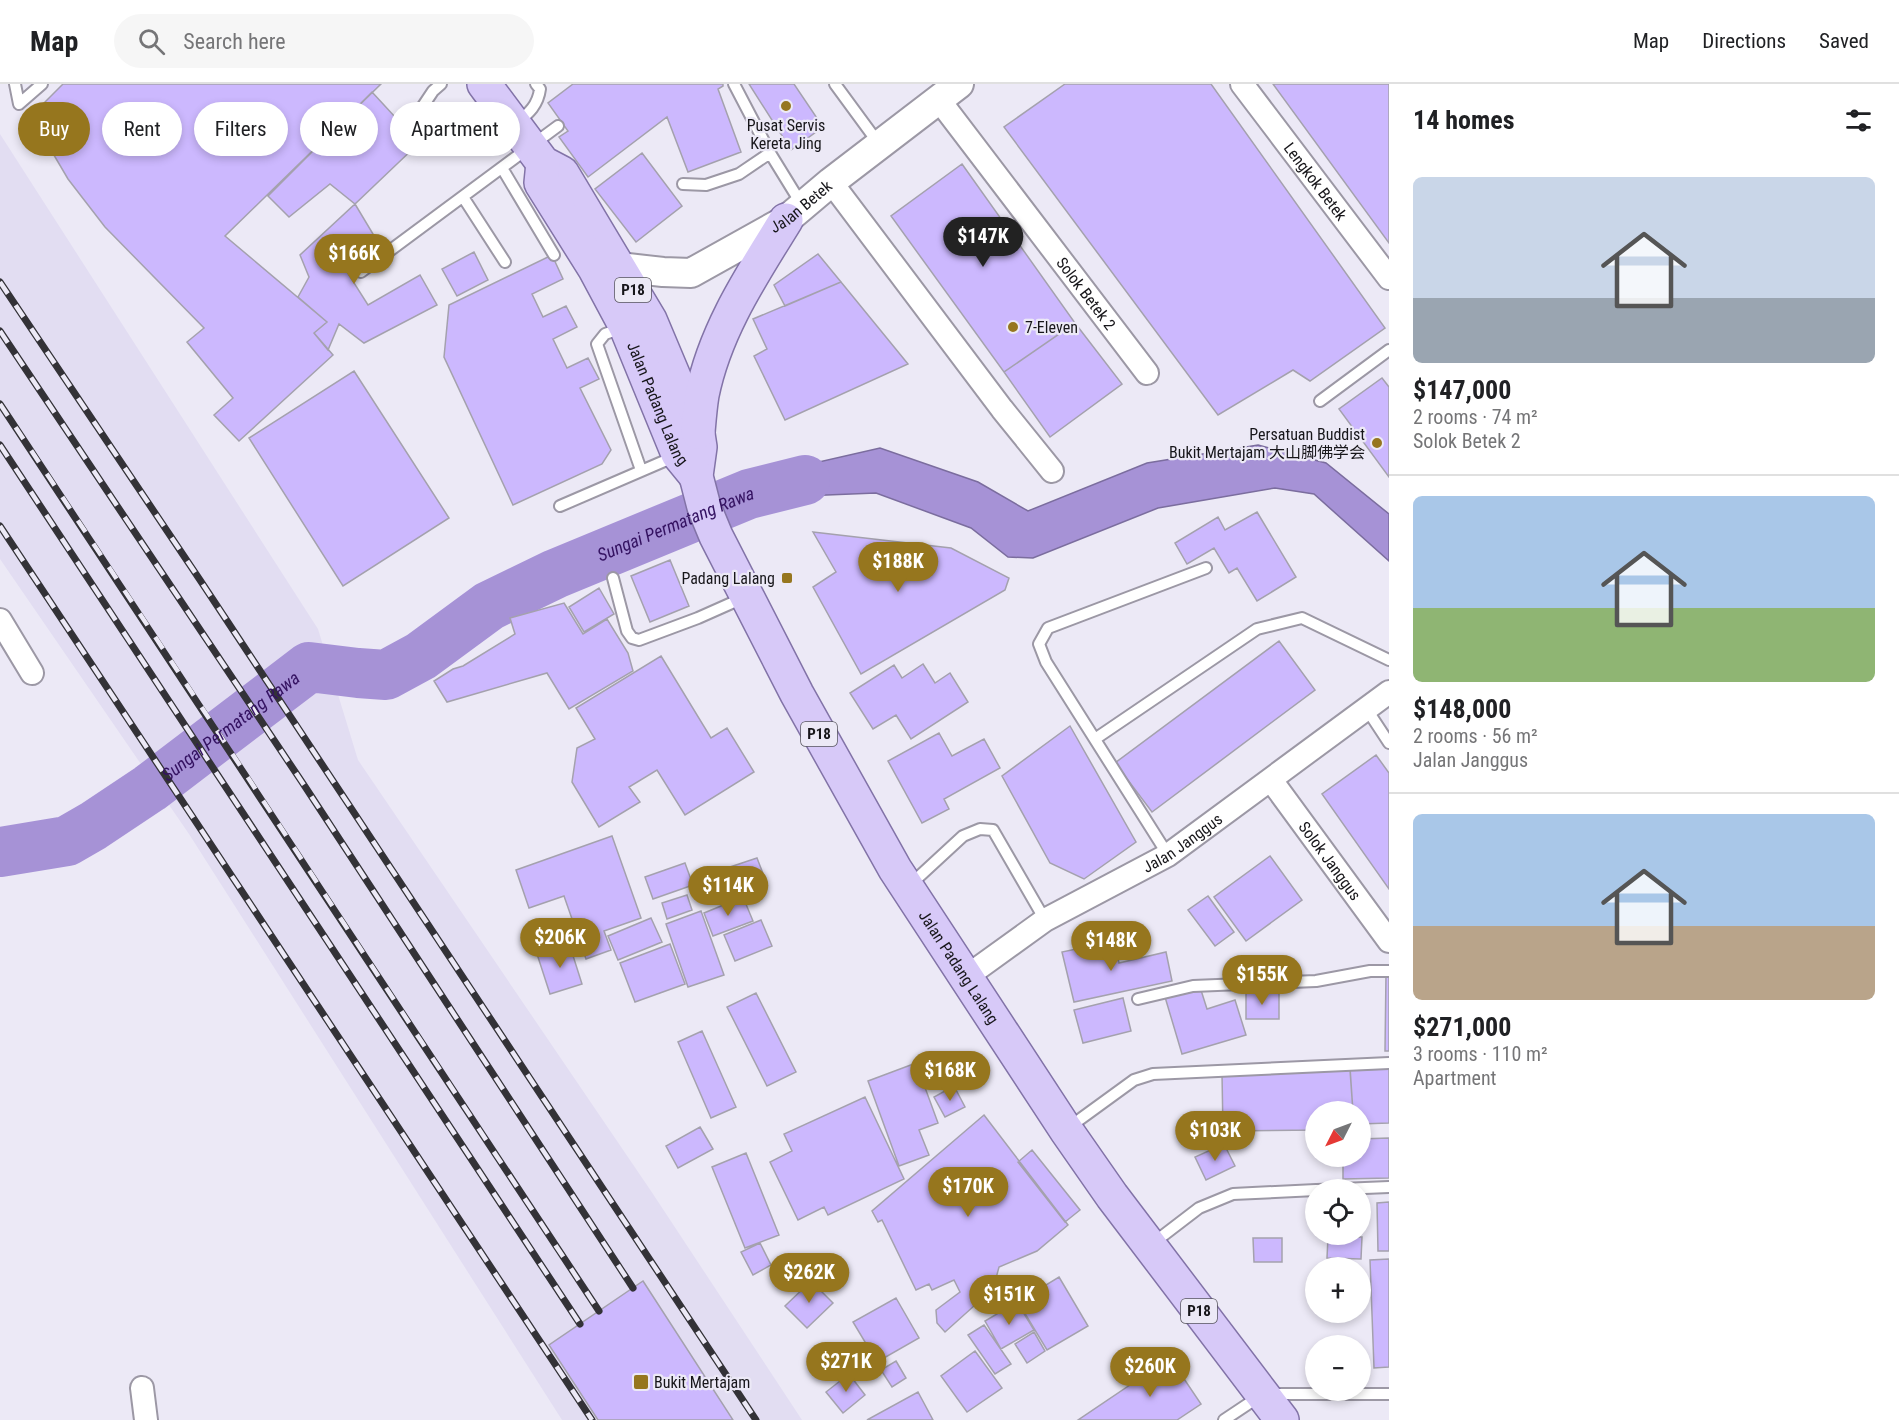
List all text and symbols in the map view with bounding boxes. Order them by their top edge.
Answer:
search box [114,14,534,68]
text: Map [30,25,78,58]
icon: search [135,25,168,58]
text: Search here [183,29,286,54]
text: Map [1633,29,1669,53]
text: Directions [1702,29,1786,53]
text: Saved [1819,29,1869,53]
marker: Pusat Servis Kereta Jing [779,99,793,113]
chip: Buy [18,102,90,156]
chip: Rent [102,102,182,156]
chip: Filters [194,102,288,156]
chip: New [300,102,378,156]
chip: Apartment [390,102,520,156]
icon: filters [1842,104,1875,137]
text: 14 homes [1413,105,1515,135]
place label: Pusat Servis Kereta Jing [747,116,825,153]
street label: Lengkok Betek [1280,139,1351,225]
street label: Jalan Betek [767,176,836,237]
icon: home [1590,216,1698,324]
pin: $147K [941,217,1025,268]
text: $147K [957,224,1009,248]
pin: $166K [312,234,396,285]
text: $166K [328,241,380,265]
street label: Solok Betek 2 [1052,254,1120,334]
road number: P18 [615,278,651,302]
place label: 7-Eleven [1025,318,1078,337]
marker: 7-Eleven [1006,320,1020,334]
street label: Jalan Padang Lalang [623,339,692,469]
text: $147,000 [1413,375,1511,405]
text: 2 rooms · 74 m² [1413,405,1538,429]
place label: Persatuan Buddist Bukit Mertajam 大山脚佛学会 [1169,425,1365,462]
text: Solok Betek 2 [1413,429,1521,453]
marker: Persatuan Buddist Bukit Mertajam 大山脚佛学会 [1370,436,1384,450]
water label: Sungai Permatang Rawa [594,482,756,565]
icon: home [1590,535,1698,643]
pin: $188K [856,542,940,593]
text: $188K [872,549,924,573]
place label: Padang Lalang [681,569,775,588]
marker: Padang Lalang [780,571,794,585]
water label: Sungai Permatang Rawa [157,667,304,785]
text: $148,000 [1413,694,1511,724]
road number: P18 [801,722,837,746]
text: 2 rooms · 56 m² [1413,724,1538,748]
text: Jalan Janggus [1413,748,1528,772]
street label: Jalan Janggus [1139,809,1226,877]
street label: Solok Janggus [1295,818,1365,904]
icon: home [1590,853,1698,961]
pin: $114K [686,866,770,917]
text: $114K [702,873,754,897]
street label: Jalan Padang Lalang [915,907,1003,1027]
pin: $206K [518,918,602,969]
pin: $148K [1069,921,1153,972]
text: $206K [534,925,586,949]
text: $148K [1085,928,1137,952]
pin: $155K [1220,955,1304,1006]
text: $155K [1236,962,1288,986]
text: $271,000 [1413,1012,1511,1042]
text: 3 rooms · 110 m² [1413,1042,1548,1066]
pin: $168K [908,1051,992,1102]
text: $168K [924,1058,976,1082]
text: Apartment [1413,1066,1497,1090]
north arrow [1305,1101,1371,1167]
map controls [1305,1101,1371,1401]
pin: $103K [1173,1111,1257,1162]
text: $103K [1189,1118,1241,1142]
pin: $170K [926,1167,1010,1218]
text: $170K [942,1174,994,1198]
button: locate [1305,1179,1371,1245]
pin: $262K [767,1253,851,1304]
button: + [1305,1257,1371,1323]
text: $262K [783,1260,835,1284]
pin: $151K [967,1275,1051,1326]
text: $151K [983,1282,1035,1306]
road number: P18 [1181,1299,1217,1323]
button: − [1305,1335,1371,1401]
pin: $271K [804,1342,888,1393]
pin: $260K [1108,1347,1192,1398]
text: $271K [820,1349,872,1373]
text: $260K [1124,1354,1176,1378]
marker: Bukit Mertajam [632,1373,650,1391]
place label: Bukit Mertajam [654,1373,750,1392]

